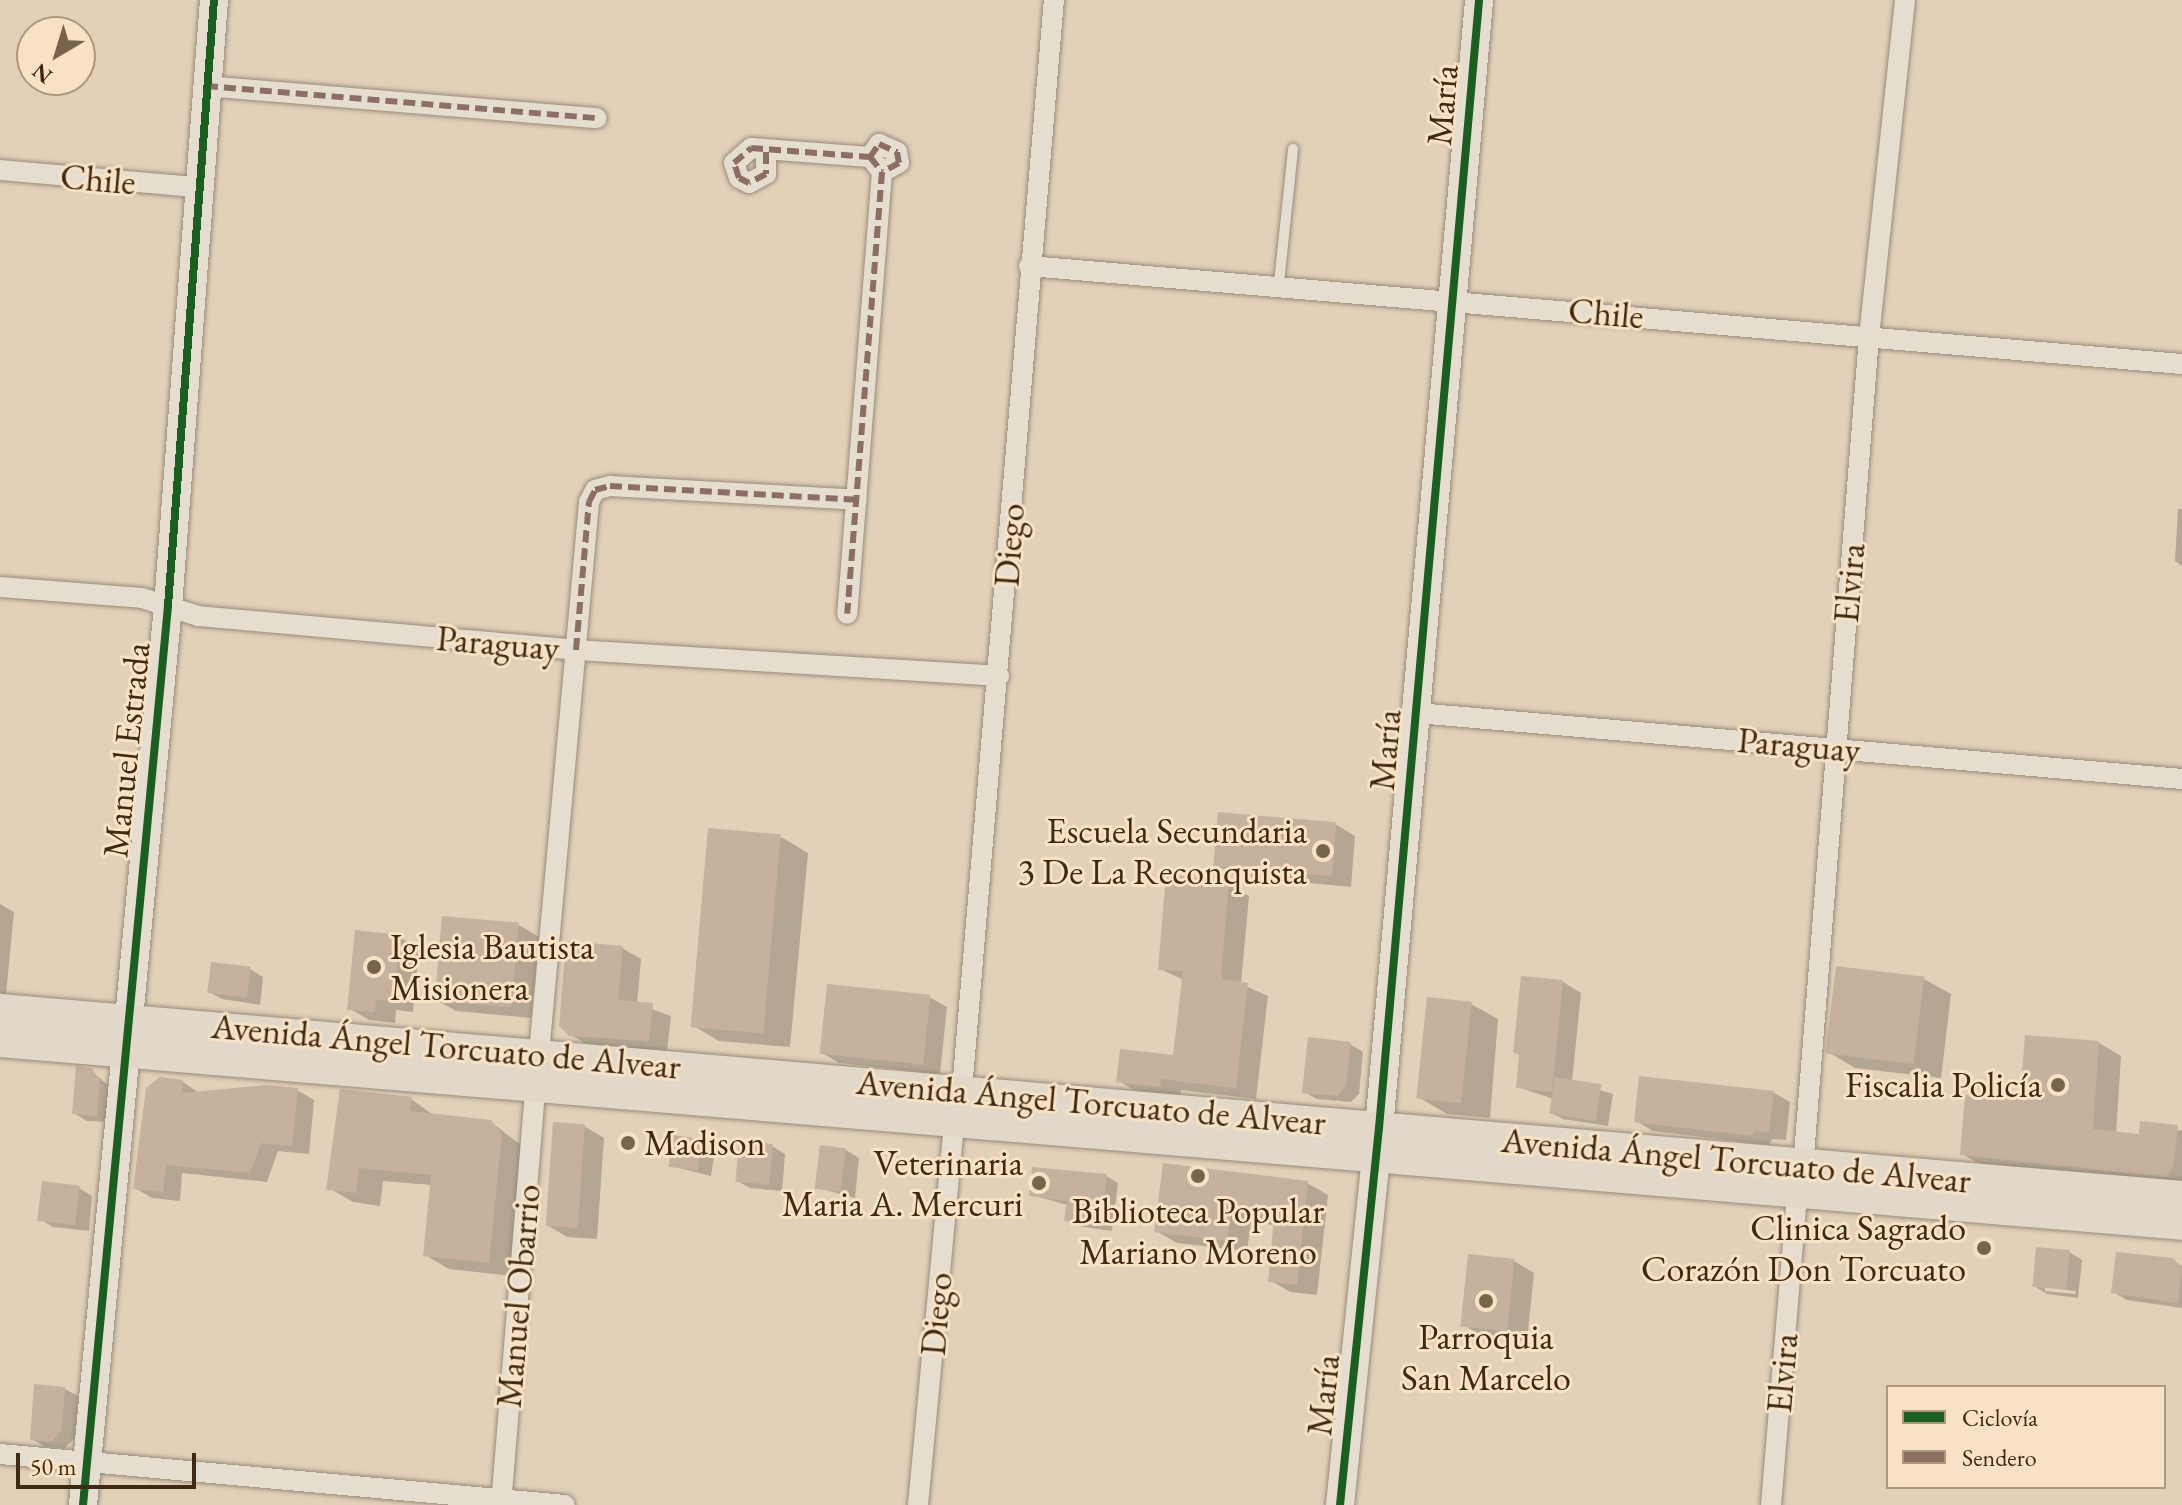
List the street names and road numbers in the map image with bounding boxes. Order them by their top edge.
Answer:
street label: María [1417,63,1467,147]
street label: Chile [58,154,138,204]
street label: Chile [1566,288,1646,338]
street label: Diego [985,502,1033,588]
street label: Elvira [1824,541,1874,625]
street label: Paraguay [435,616,561,670]
street label: Manuel Estrada [93,640,159,860]
street label: María [1360,708,1410,792]
street label: Paraguay [1736,718,1862,772]
street label: Avenida Ángel Torcuato de Alvear [209,1004,683,1088]
street label: Avenida Ángel Torcuato de Alvear [854,1060,1328,1144]
street label: Avenida Ángel Torcuato de Alvear [1499,1118,1973,1202]
street label: Manuel Obarrio [487,1182,549,1410]
street label: Diego [911,1271,961,1357]
street label: Elvira [1757,1331,1807,1415]
street label: María [1297,1352,1349,1438]

